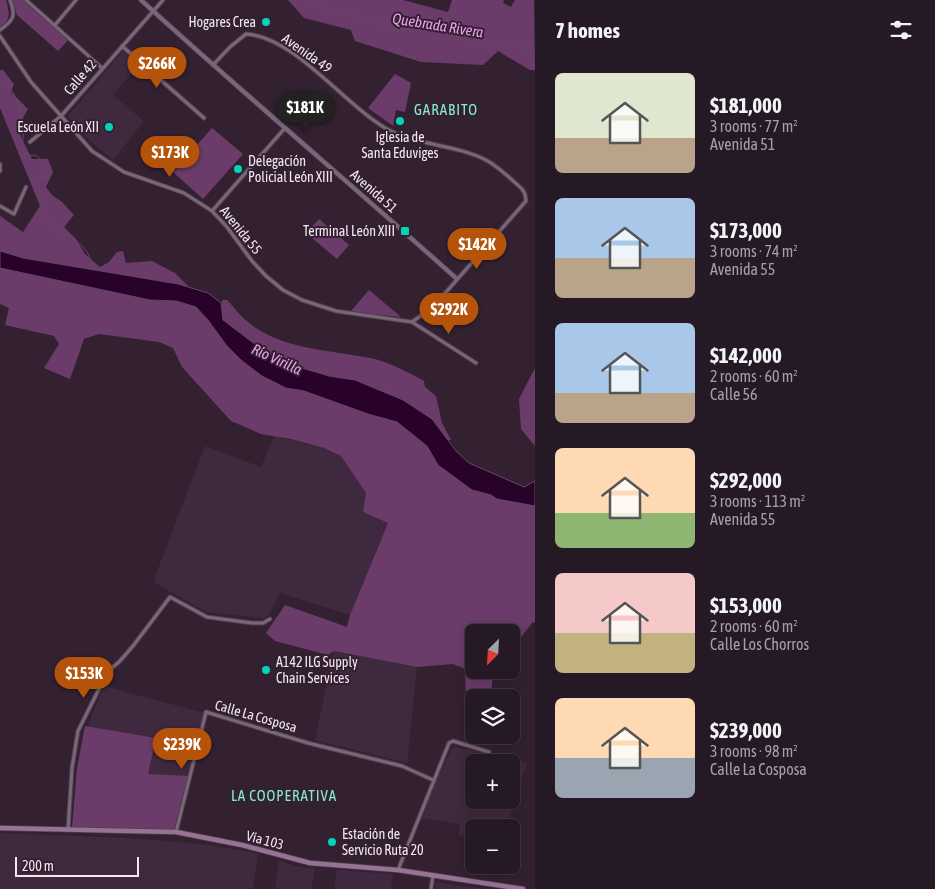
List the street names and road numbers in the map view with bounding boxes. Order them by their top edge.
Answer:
street label: Avenida 49 [279,30,335,76]
street label: Calle 42 [60,56,100,98]
street label: Avenida 51 [347,166,401,216]
street label: Avenida 55 [217,203,265,257]
street label: Calle La Cosposa [213,697,299,735]
street label: Vía 103 [244,827,286,853]

